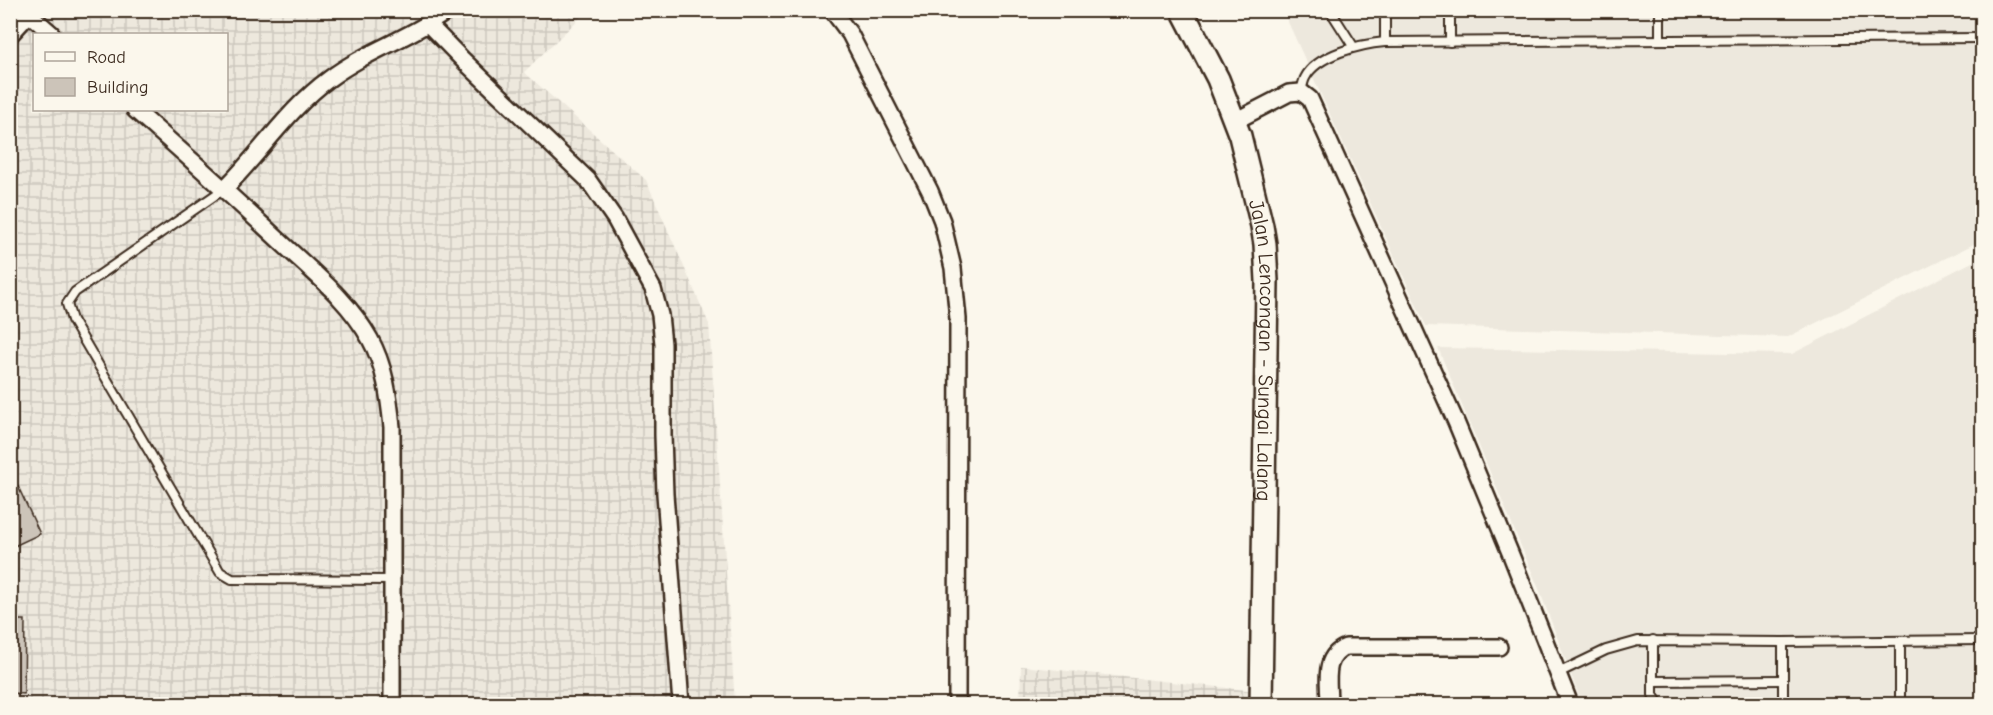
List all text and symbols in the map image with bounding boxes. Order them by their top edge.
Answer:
legend [33,33,228,111]
text: Road [87,47,126,68]
text: Building [87,77,149,98]
street label: Jalan Lencongan - Sungai Lalang [1244,197,1279,502]

